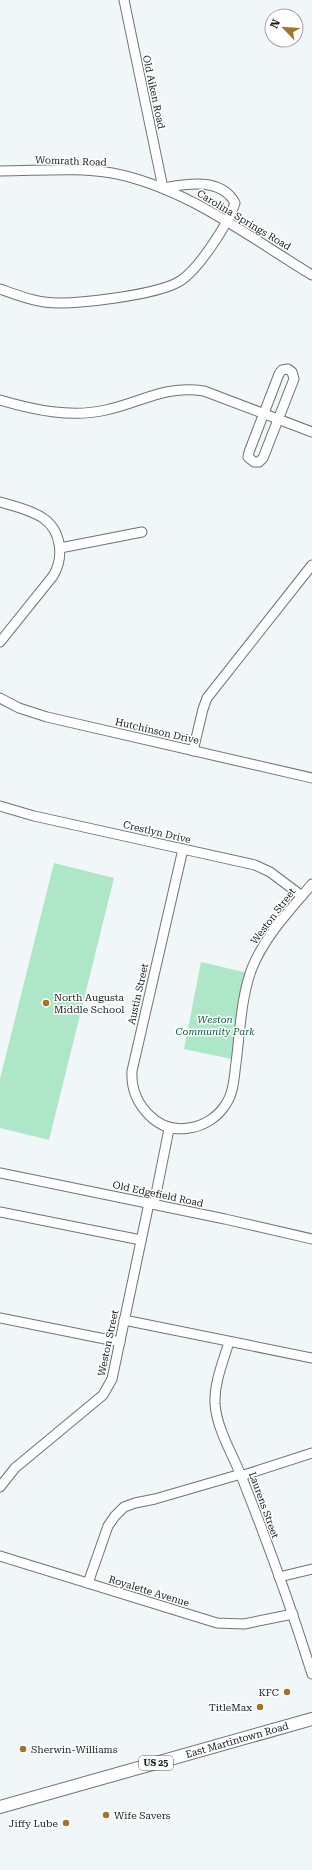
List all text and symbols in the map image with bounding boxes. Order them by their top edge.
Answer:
north arrow [264,8,304,48]
text: N [268,17,283,31]
street label: Old Aiken Road [141,54,167,131]
street label: Womrath Road [35,154,108,168]
street label: Carolina Springs Road [195,188,293,253]
street label: Hutchinson Drive [114,716,201,746]
street label: Crestlyn Drive [122,819,192,845]
street label: Weston Street [248,886,298,946]
street label: Austin Street [126,962,150,1026]
place label: North Augusta Middle School [54,992,124,1015]
marker: North Augusta Middle School [41,998,51,1008]
park label: Weston Community Park [175,1014,255,1037]
street label: Old Edgefield Road [112,1179,205,1209]
street label: Weston Street [96,1309,120,1377]
street label: Laurens Street [247,1470,281,1540]
street label: Royalette Avenue [107,1573,191,1609]
place label: KFC [259,1687,279,1698]
marker: KFC [282,1687,292,1697]
place label: TitleMax [209,1702,252,1713]
marker: TitleMax [255,1702,265,1712]
street label: East Martintown Road [184,1720,290,1760]
marker: Sherwin-Williams [18,1744,28,1754]
place label: Sherwin-Williams [31,1744,118,1755]
road number: US 25 [139,1756,173,1770]
marker: Wife Savers [101,1810,111,1820]
place label: Wife Savers [114,1810,171,1821]
place label: Jiffy Lube [9,1818,59,1829]
marker: Jiffy Lube [61,1818,71,1828]

